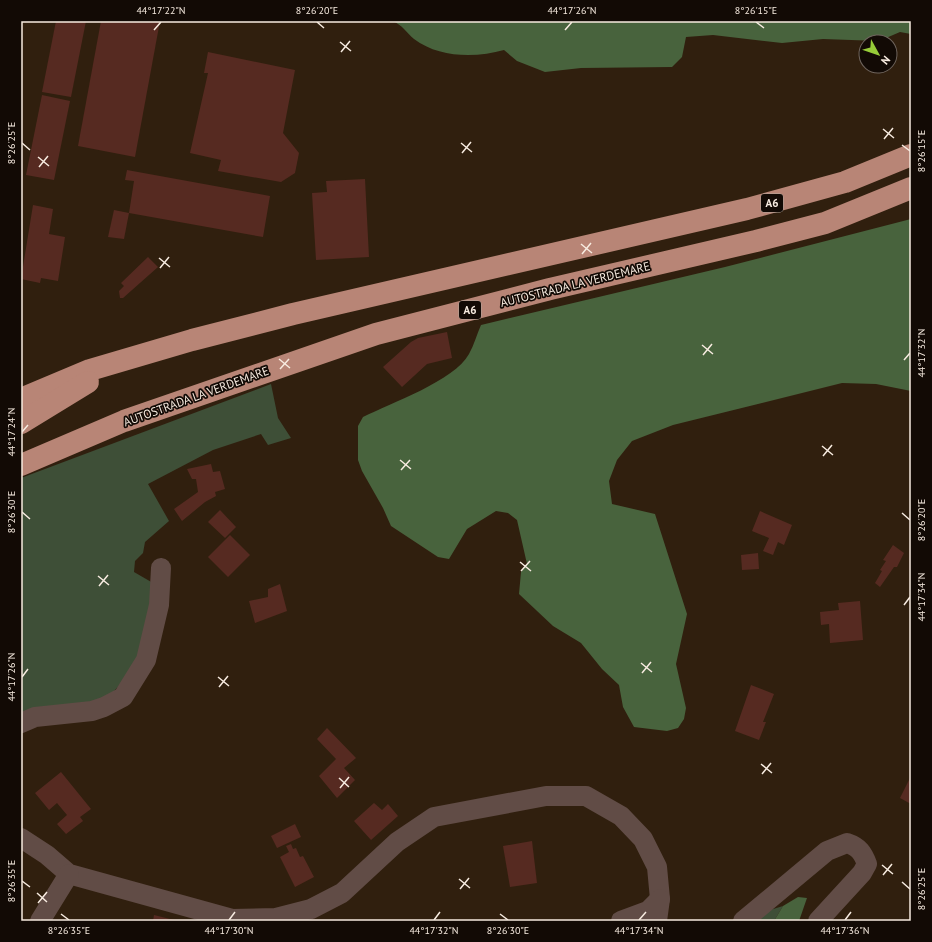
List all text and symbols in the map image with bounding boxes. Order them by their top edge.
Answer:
text: 44°17'22"N [136,4,186,17]
text: 8°26'20"E [296,4,338,17]
text: 44°17'26"N [547,4,597,17]
text: 8°26'15"E [735,4,777,17]
north arrow [858,34,898,74]
text: N [878,53,893,68]
text: 8°26'25"E [5,122,18,164]
text: 8°26'15"E [915,130,928,172]
road number: A6 [761,194,783,212]
street label: AUTOSTRADA LA VERDEMARE [499,258,651,310]
road number: A6 [459,301,481,319]
text: 44°17'32"N [915,328,928,378]
street label: AUTOSTRADA LA VERDEMARE [121,363,271,429]
text: 44°17'24"N [5,407,18,457]
text: 8°26'30"E [5,491,18,533]
text: 8°26'20"E [915,499,928,541]
text: 44°17'34"N [915,572,928,622]
text: 44°17'26"N [5,652,18,702]
text: 8°26'35"E [5,860,18,902]
text: 8°26'25"E [915,868,928,910]
text: 8°26'35"E [48,924,90,937]
text: 44°17'30"N [204,924,254,937]
text: 44°17'32"N [409,924,459,937]
text: 8°26'30"E [487,924,529,937]
text: 44°17'34"N [614,924,664,937]
text: 44°17'36"N [820,924,870,937]

